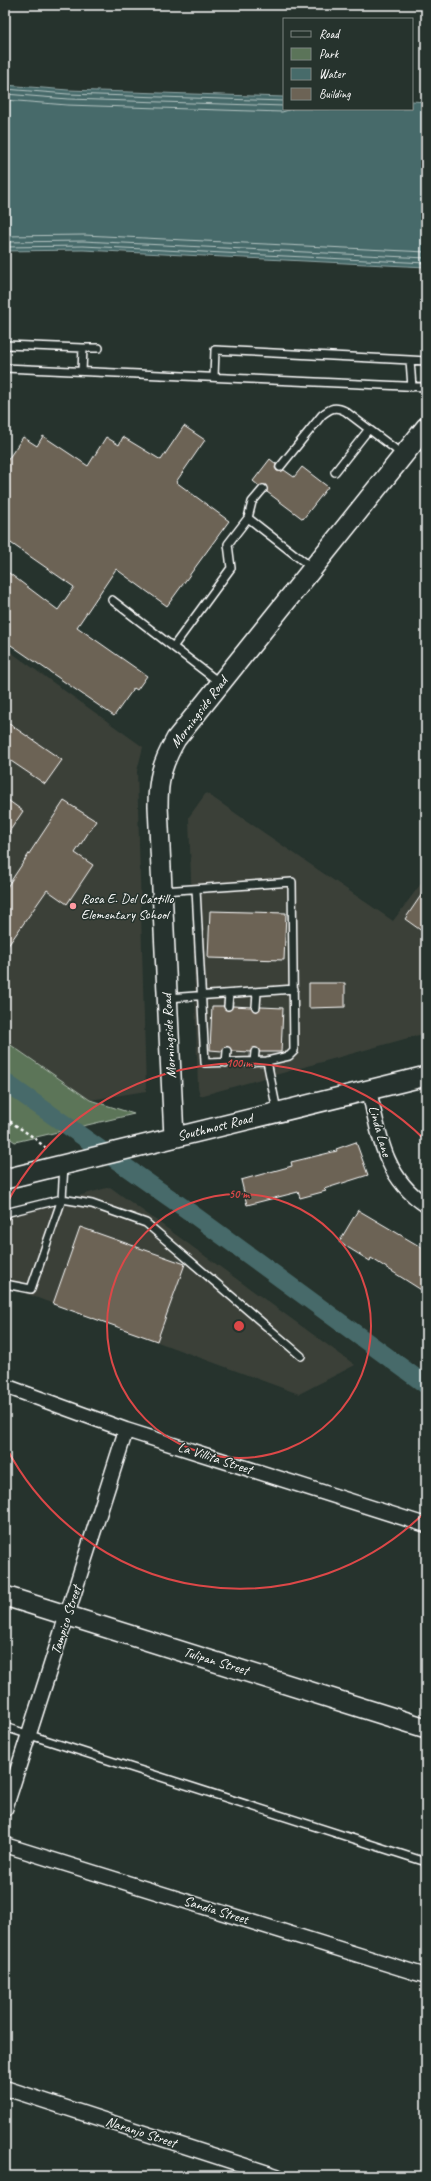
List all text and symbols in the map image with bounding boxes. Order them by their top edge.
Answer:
legend [283,18,413,110]
text: Road [319,26,341,42]
text: Park [319,46,340,62]
text: Water [319,66,347,82]
text: Building [319,86,351,102]
street label: Morningside Road [167,671,233,751]
place label: Rosa E. Del Castillo Elementary School [81,890,174,923]
marker: Rosa E. Del Castillo Elementary School [68,901,78,911]
street label: Morningside Road [158,991,180,1079]
text: 100 m [226,1055,253,1071]
street label: Linda Lane [365,1104,396,1160]
street label: Southmost Road [176,1109,257,1145]
text: 50 m [229,1186,250,1202]
centre of rings [232,1319,246,1333]
street label: La Villita Street [176,1438,256,1479]
street label: Tampico Street [47,1581,86,1656]
street label: Tulipan Street [182,1643,253,1680]
street label: Sandia Street [182,1892,252,1928]
street label: Naranjo Street [104,2113,181,2152]

